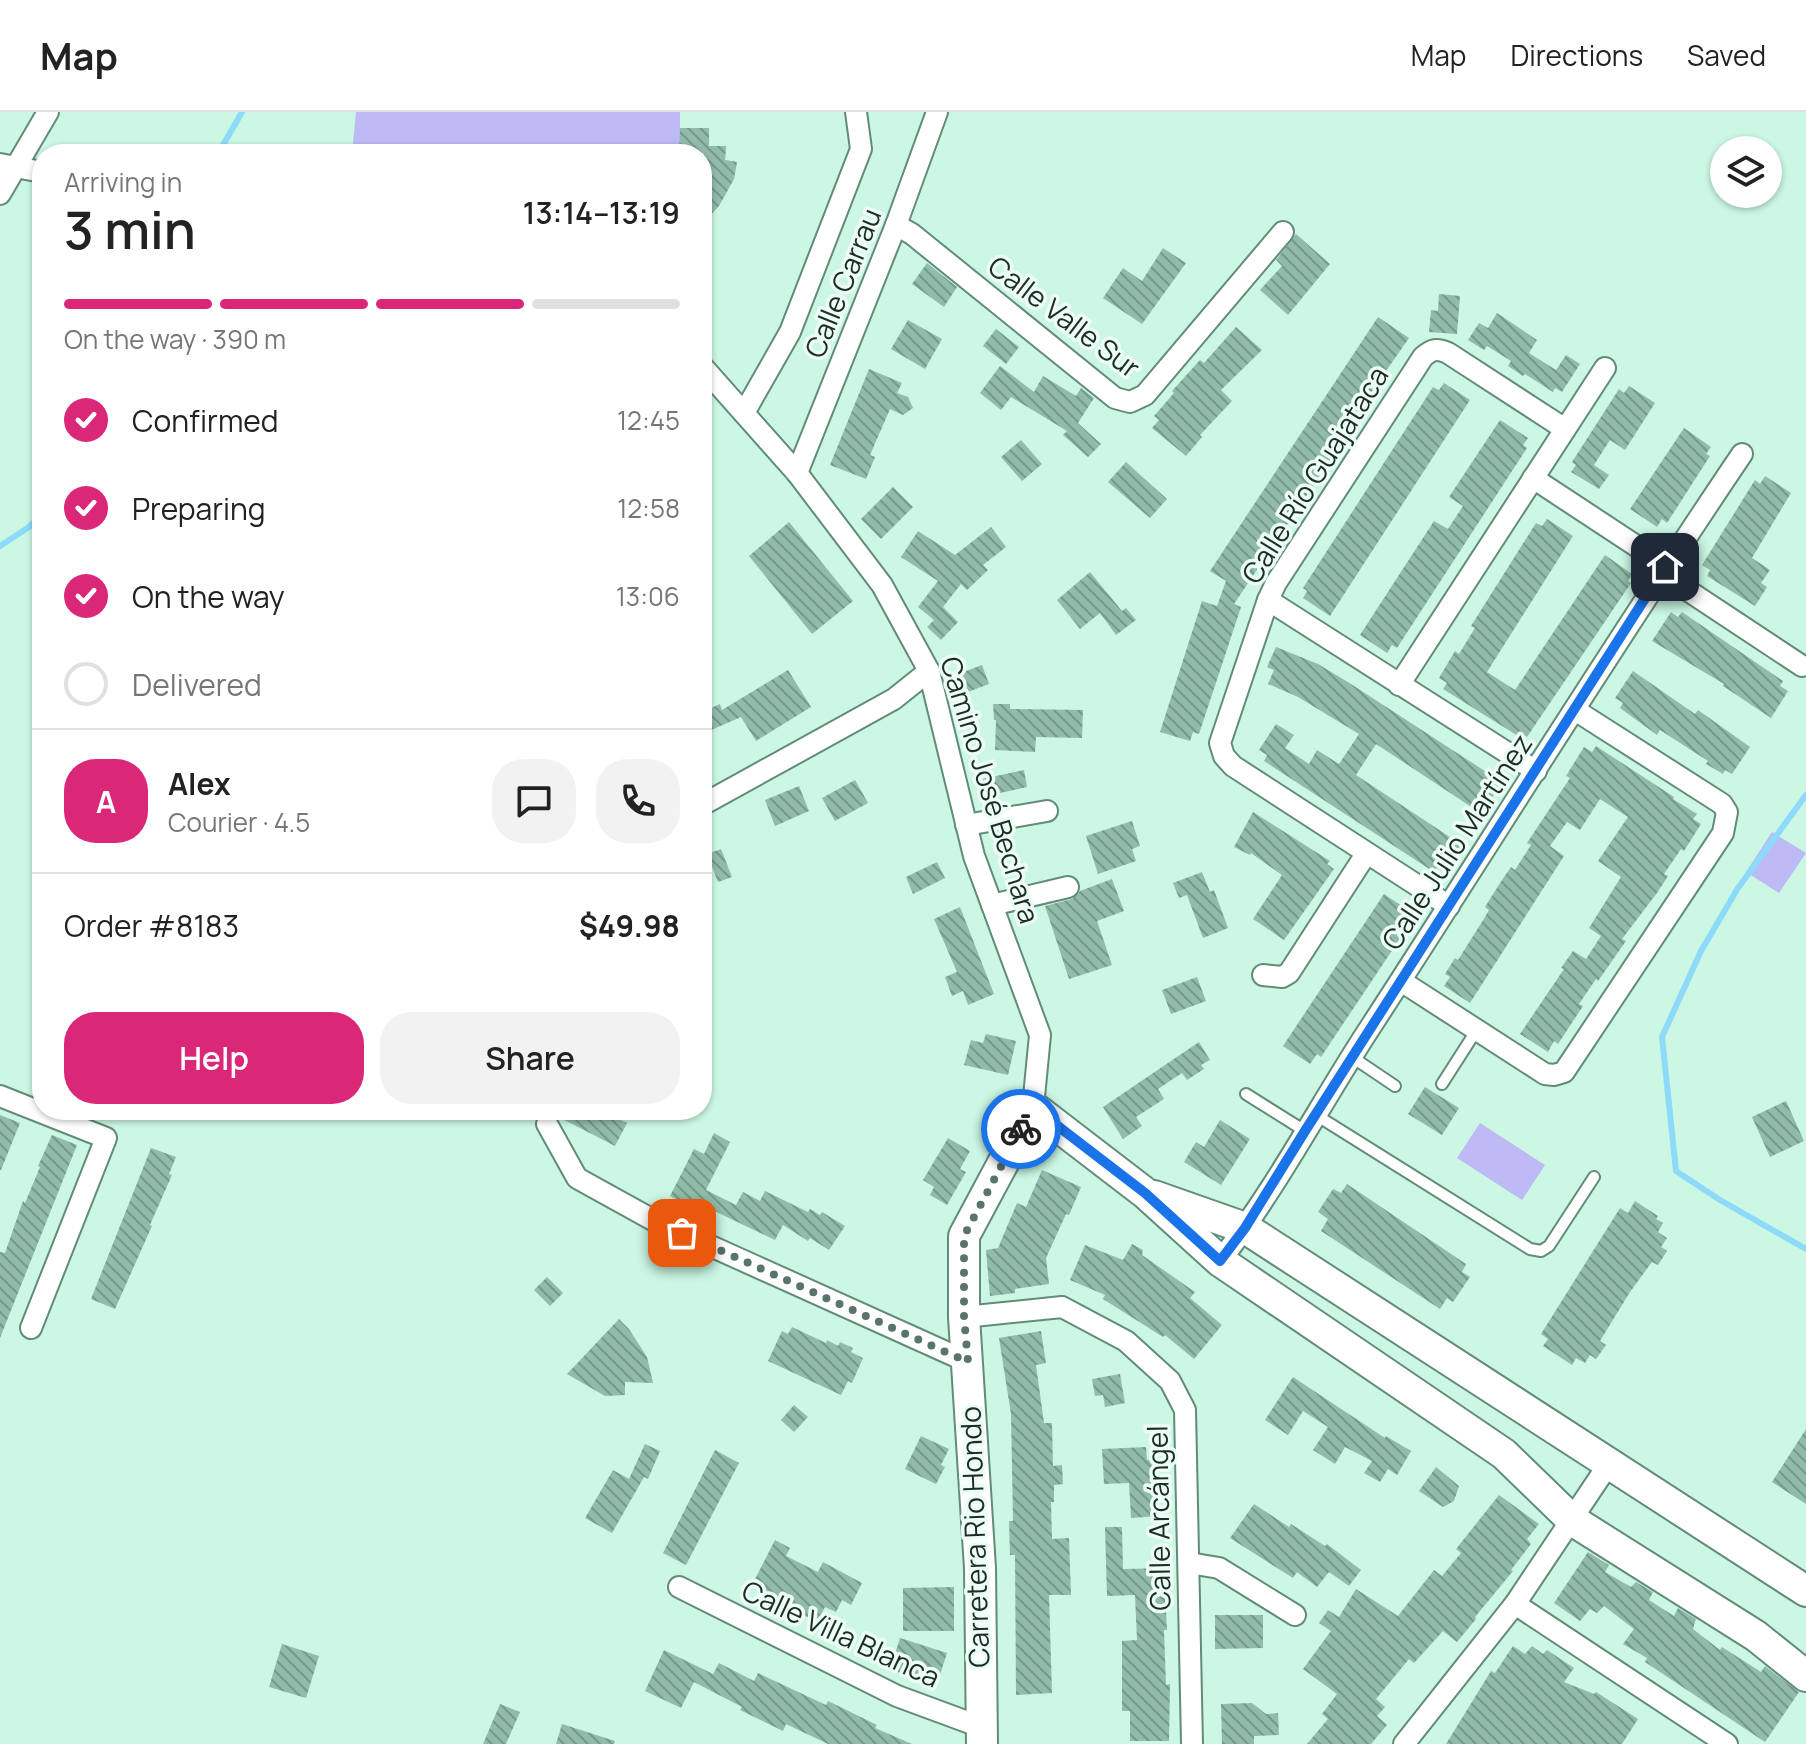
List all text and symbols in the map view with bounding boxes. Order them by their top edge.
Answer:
text: Map [40,29,118,81]
text: Map [1411,36,1466,74]
text: Directions [1510,36,1643,74]
text: Saved [1687,36,1766,74]
map controls [1710,136,1782,208]
button: layers [1710,136,1782,208]
text: Arriving in [64,164,182,200]
text: 13:14–13:19 [523,192,680,233]
text: 3 min [64,194,196,265]
street label: Calle Carrau [795,202,889,363]
street label: Calle Valle Sur [981,247,1148,386]
text: On the way · 390 m [64,321,286,357]
street label: Calle Río Guajataca [1232,359,1396,590]
icon: check [64,398,108,442]
text: Confirmed [132,400,279,441]
text: 12:45 [617,402,680,438]
icon: check [64,486,108,530]
text: Preparing [132,488,266,529]
text: 12:58 [617,490,680,526]
pin [1631,533,1699,601]
icon: home [1643,545,1687,589]
icon: check [64,574,108,618]
text: On the way [132,576,285,617]
text: 13:06 [616,578,680,614]
street label: Camino José Bechara [932,652,1050,928]
text: Delivered [132,664,262,705]
street label: Calle Julio Martínez [1372,726,1540,957]
button: chat [492,759,576,843]
button: phone [596,759,680,843]
text: Alex [168,763,231,804]
text: A [96,781,116,822]
text: Courier · 4.5 [168,804,310,840]
text: Order #8183 [64,905,239,946]
text: $49.98 [579,905,680,946]
button: Help [64,1012,364,1104]
button: Share [380,1012,680,1104]
courier [981,1089,1061,1169]
icon: bike [999,1107,1043,1151]
pin [648,1199,716,1267]
icon: bag [660,1211,704,1255]
street label: Carretera Rio Hondo [950,1406,998,1668]
street label: Calle Arcángel [1137,1425,1179,1611]
street label: Calle Villa Blanca [736,1571,947,1696]

